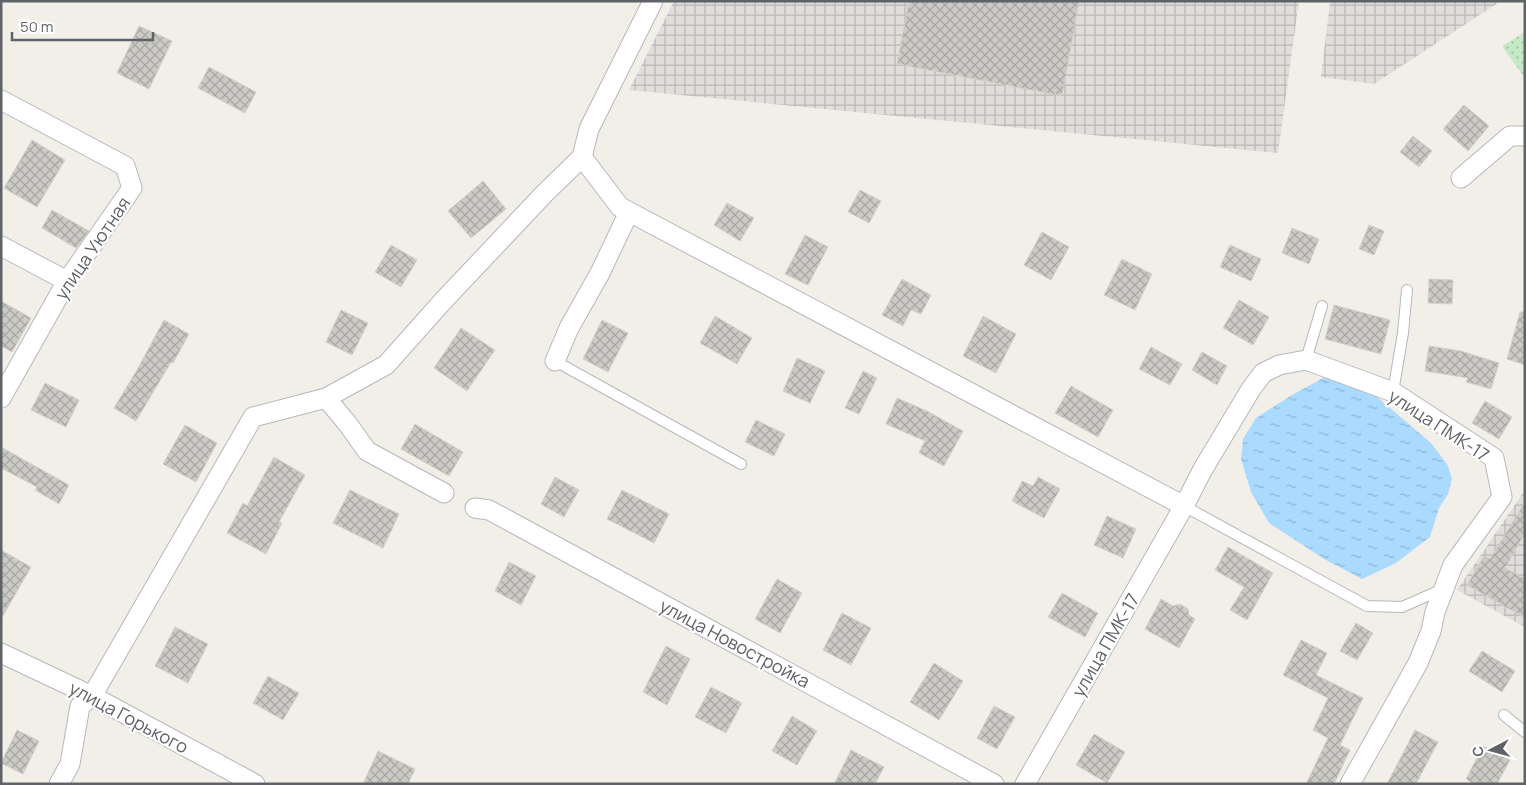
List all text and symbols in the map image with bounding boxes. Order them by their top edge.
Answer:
scale bar [12,10,154,42]
text: 50 m [20,16,54,37]
street label: улица Уютная [49,192,135,304]
street label: улица ПМК-17 [1384,384,1494,466]
street label: улица ПМК-17 [1066,589,1144,701]
street label: улица Новостройка [656,593,814,693]
street label: улица Горького [65,675,193,759]
north arrow [1466,725,1516,775]
text: С [1468,745,1488,758]

